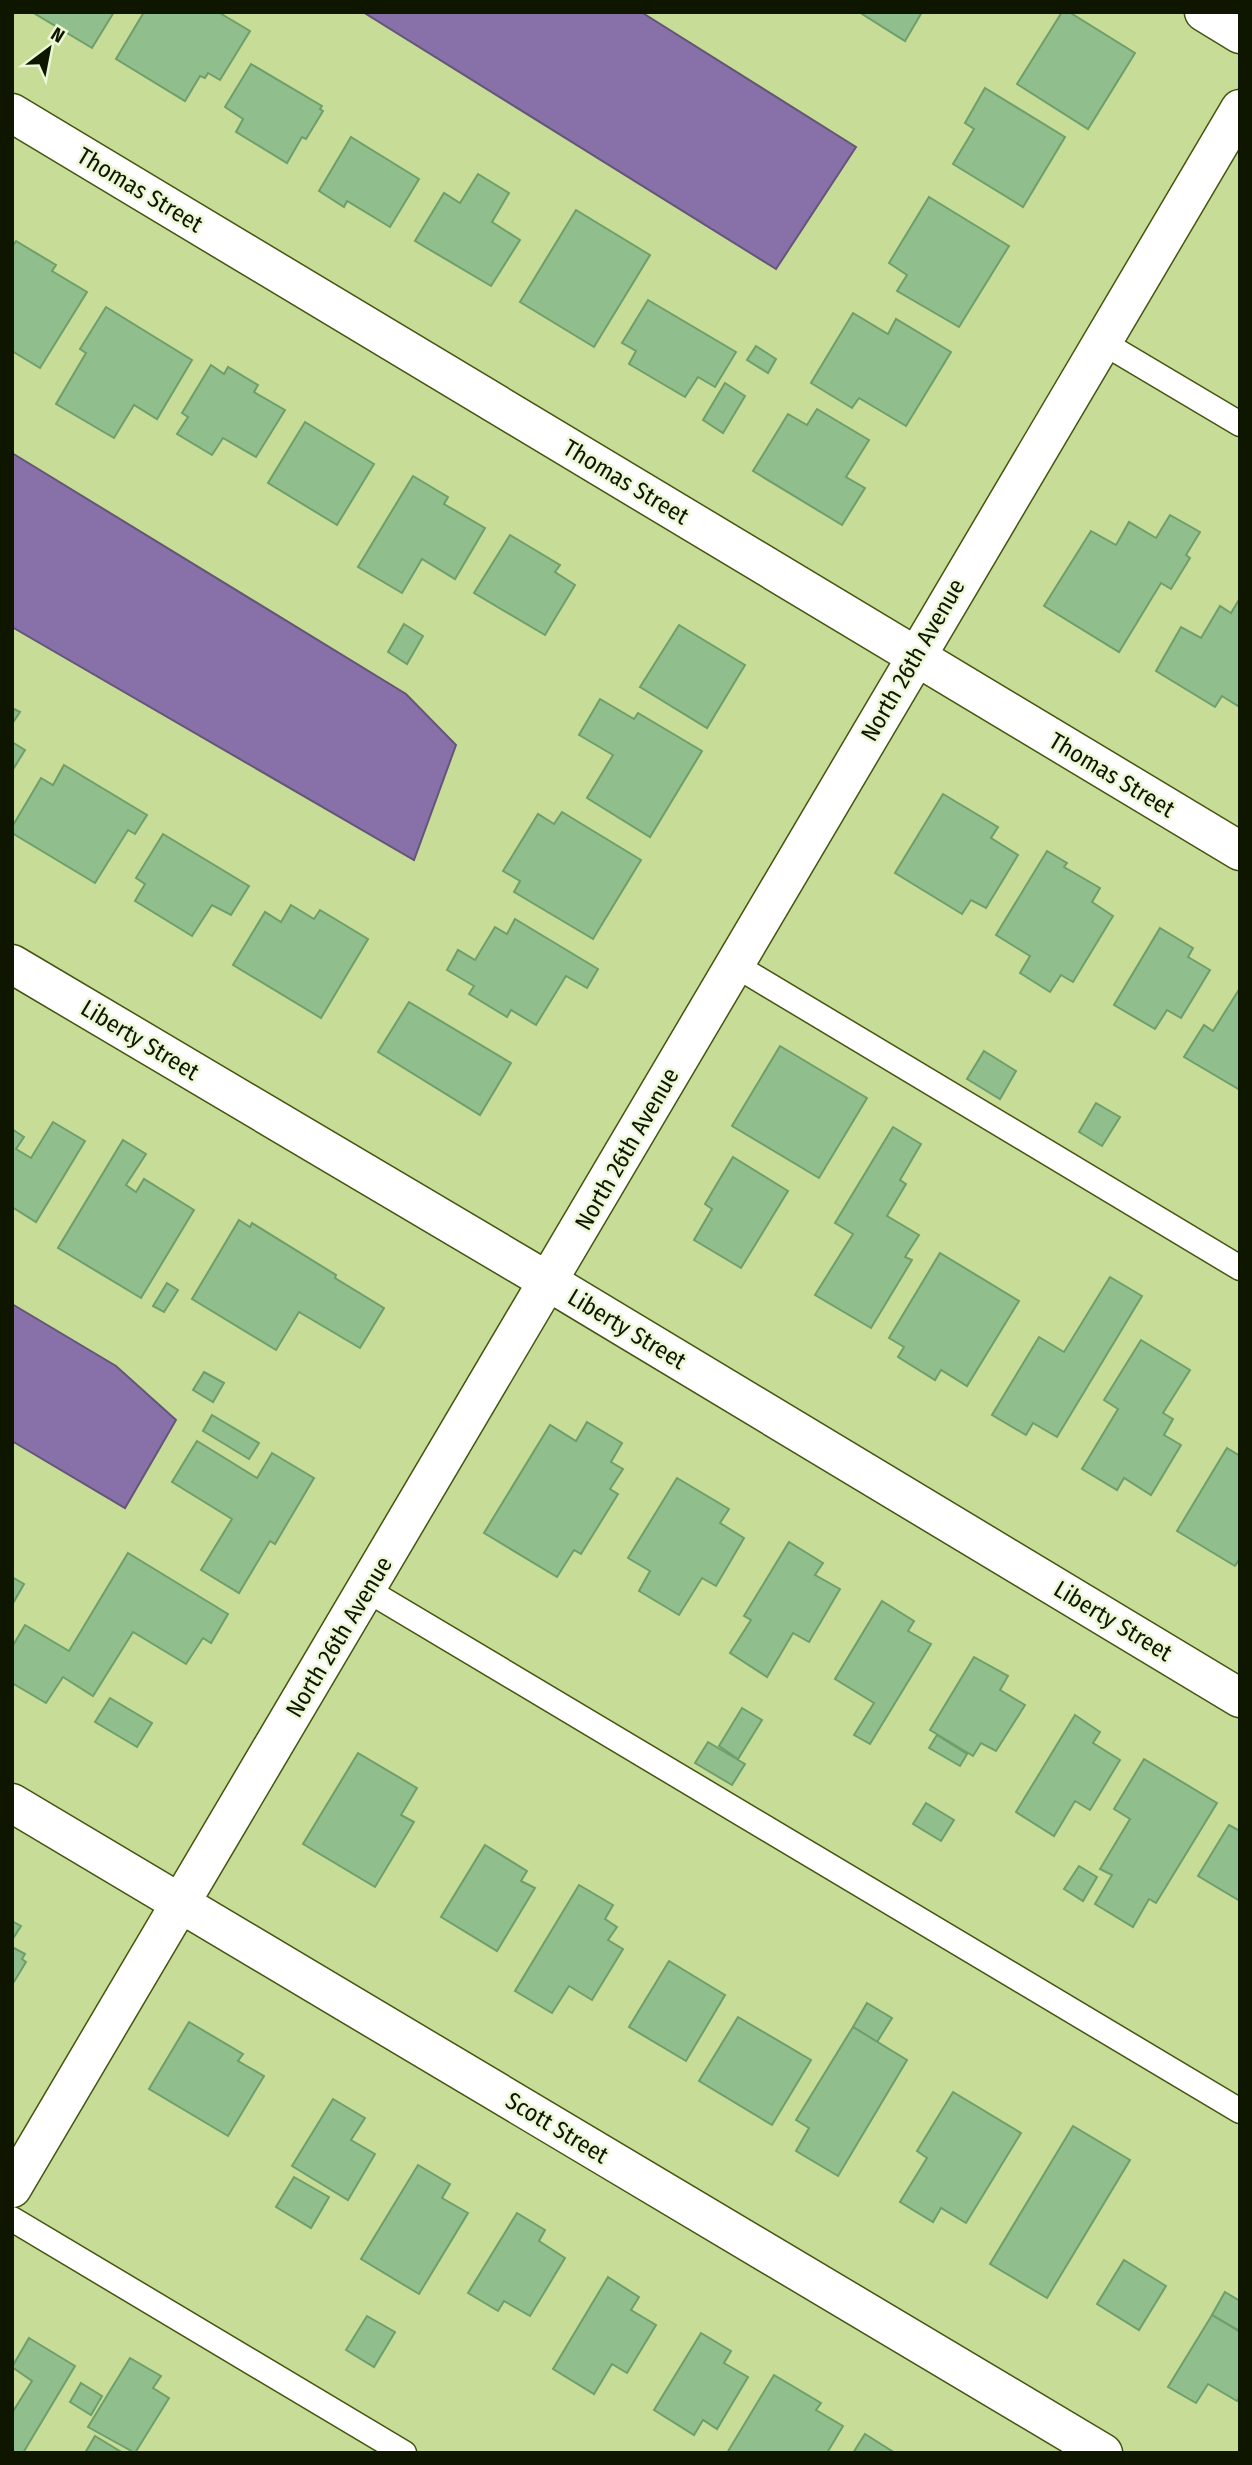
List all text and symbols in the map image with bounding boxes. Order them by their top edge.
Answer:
north arrow [14,14,84,84]
text: N [47,22,69,48]
street label: Thomas Street [72,142,208,238]
street label: Thomas Street [558,434,694,530]
street label: North 26th Avenue [855,574,971,746]
street label: Thomas Street [1044,727,1180,823]
street label: Liberty Street [76,994,204,1086]
street label: North 26th Avenue [569,1063,685,1235]
street label: Liberty Street [563,1283,691,1375]
street label: North 26th Avenue [280,1552,398,1722]
street label: Liberty Street [1049,1575,1177,1667]
street label: Scott Street [501,2086,613,2170]

